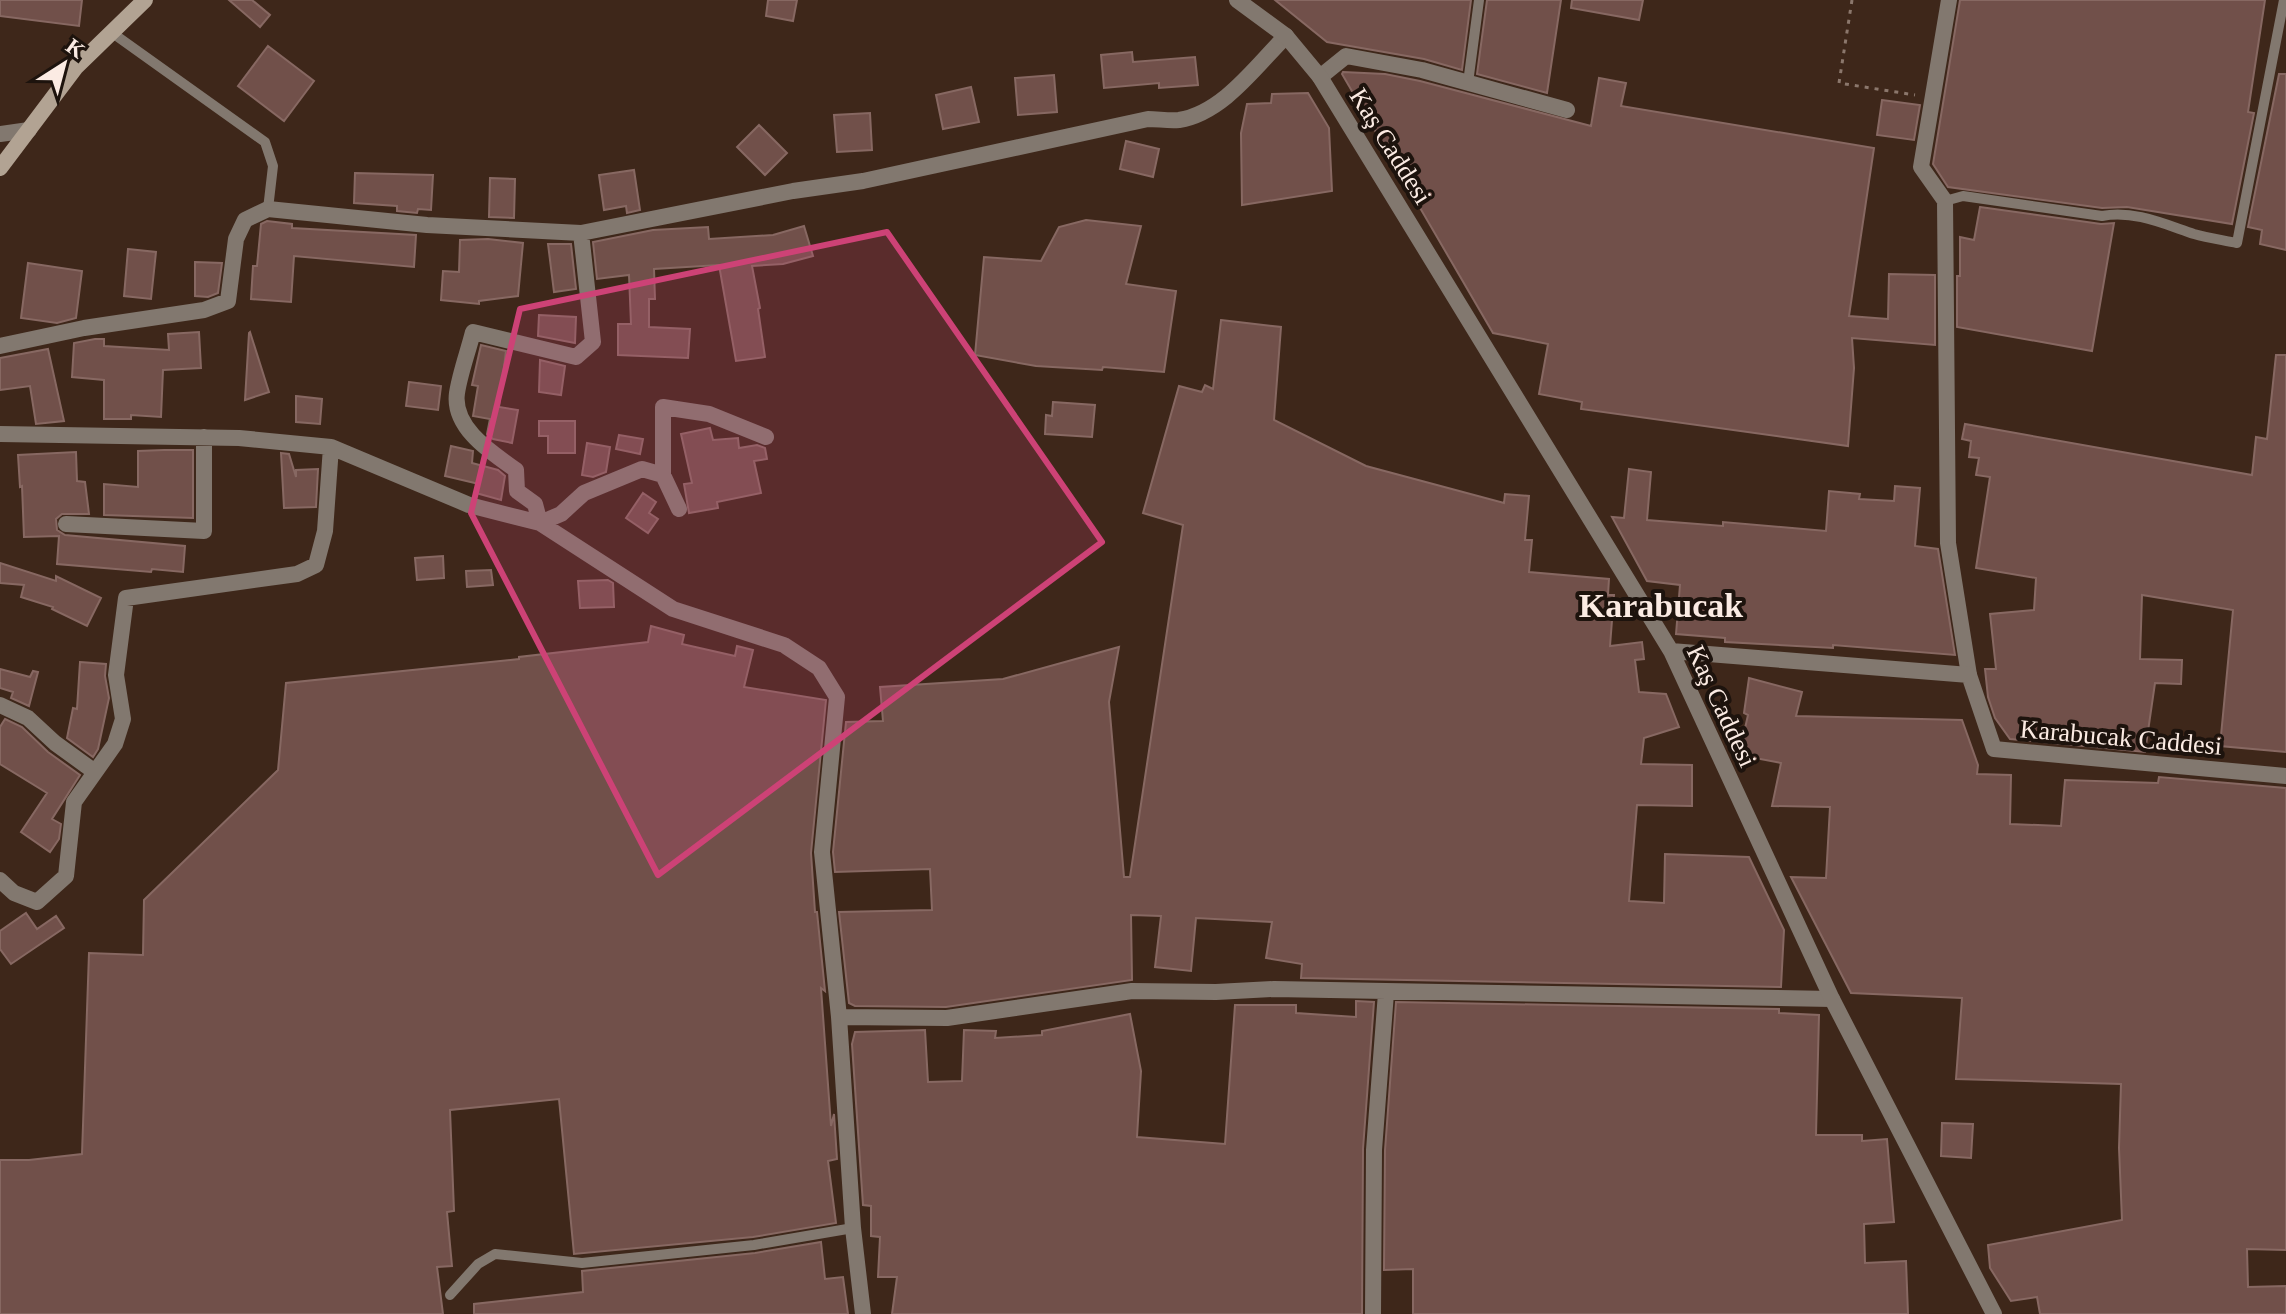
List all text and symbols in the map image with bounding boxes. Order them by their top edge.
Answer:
north arrow [24,24,104,104]
text: K [61,33,90,63]
street label: Kaş Caddesi [1344,83,1438,209]
district label: Karabucak [1579,587,1743,624]
street label: Kaş Caddesi [1681,641,1762,772]
street label: Karabucak Caddesi [2019,714,2223,761]

